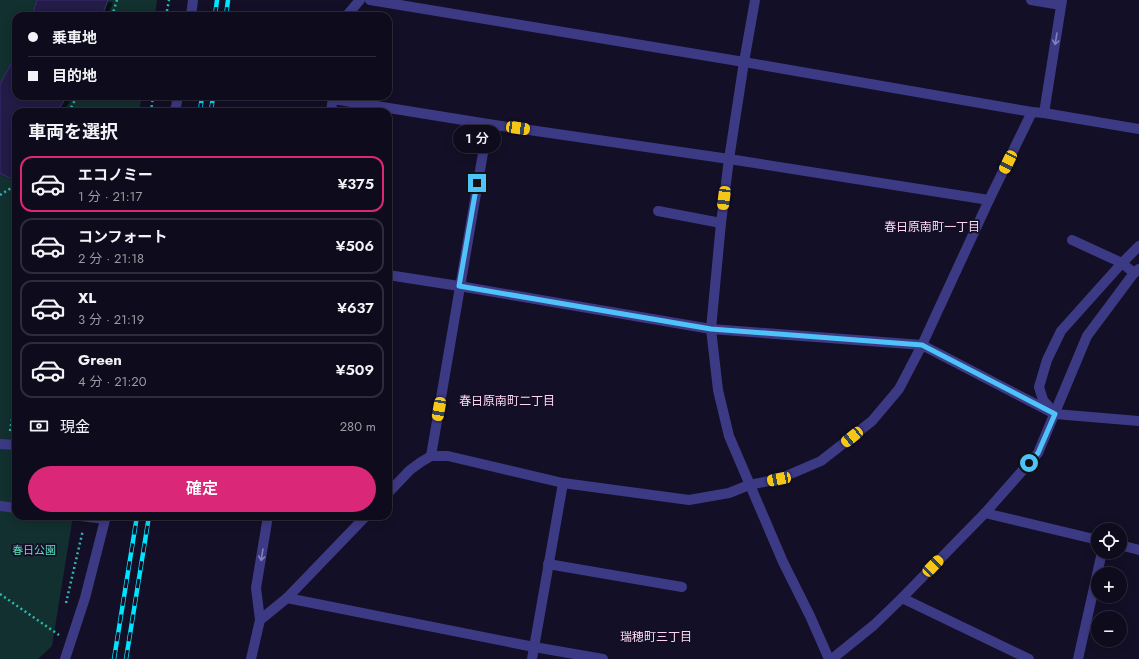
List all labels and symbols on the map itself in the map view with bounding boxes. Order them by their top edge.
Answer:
one-way arrow [1052,32,1060,45]
car [505,120,531,136]
callout: 1 分 [453,125,501,153]
car [997,149,1019,175]
route end [468,174,486,192]
car [717,185,731,211]
district label: 春日原南町一丁目 [884,218,980,236]
district label: 春日原南町二丁目 [459,392,555,410]
car [431,396,447,422]
car [839,425,865,449]
route start [1020,454,1038,472]
car [766,471,792,487]
park label: 春日公園 [12,542,56,558]
one-way arrow [258,548,266,561]
car [920,553,946,579]
district label: 瑞穂町三丁目 [620,628,692,646]

